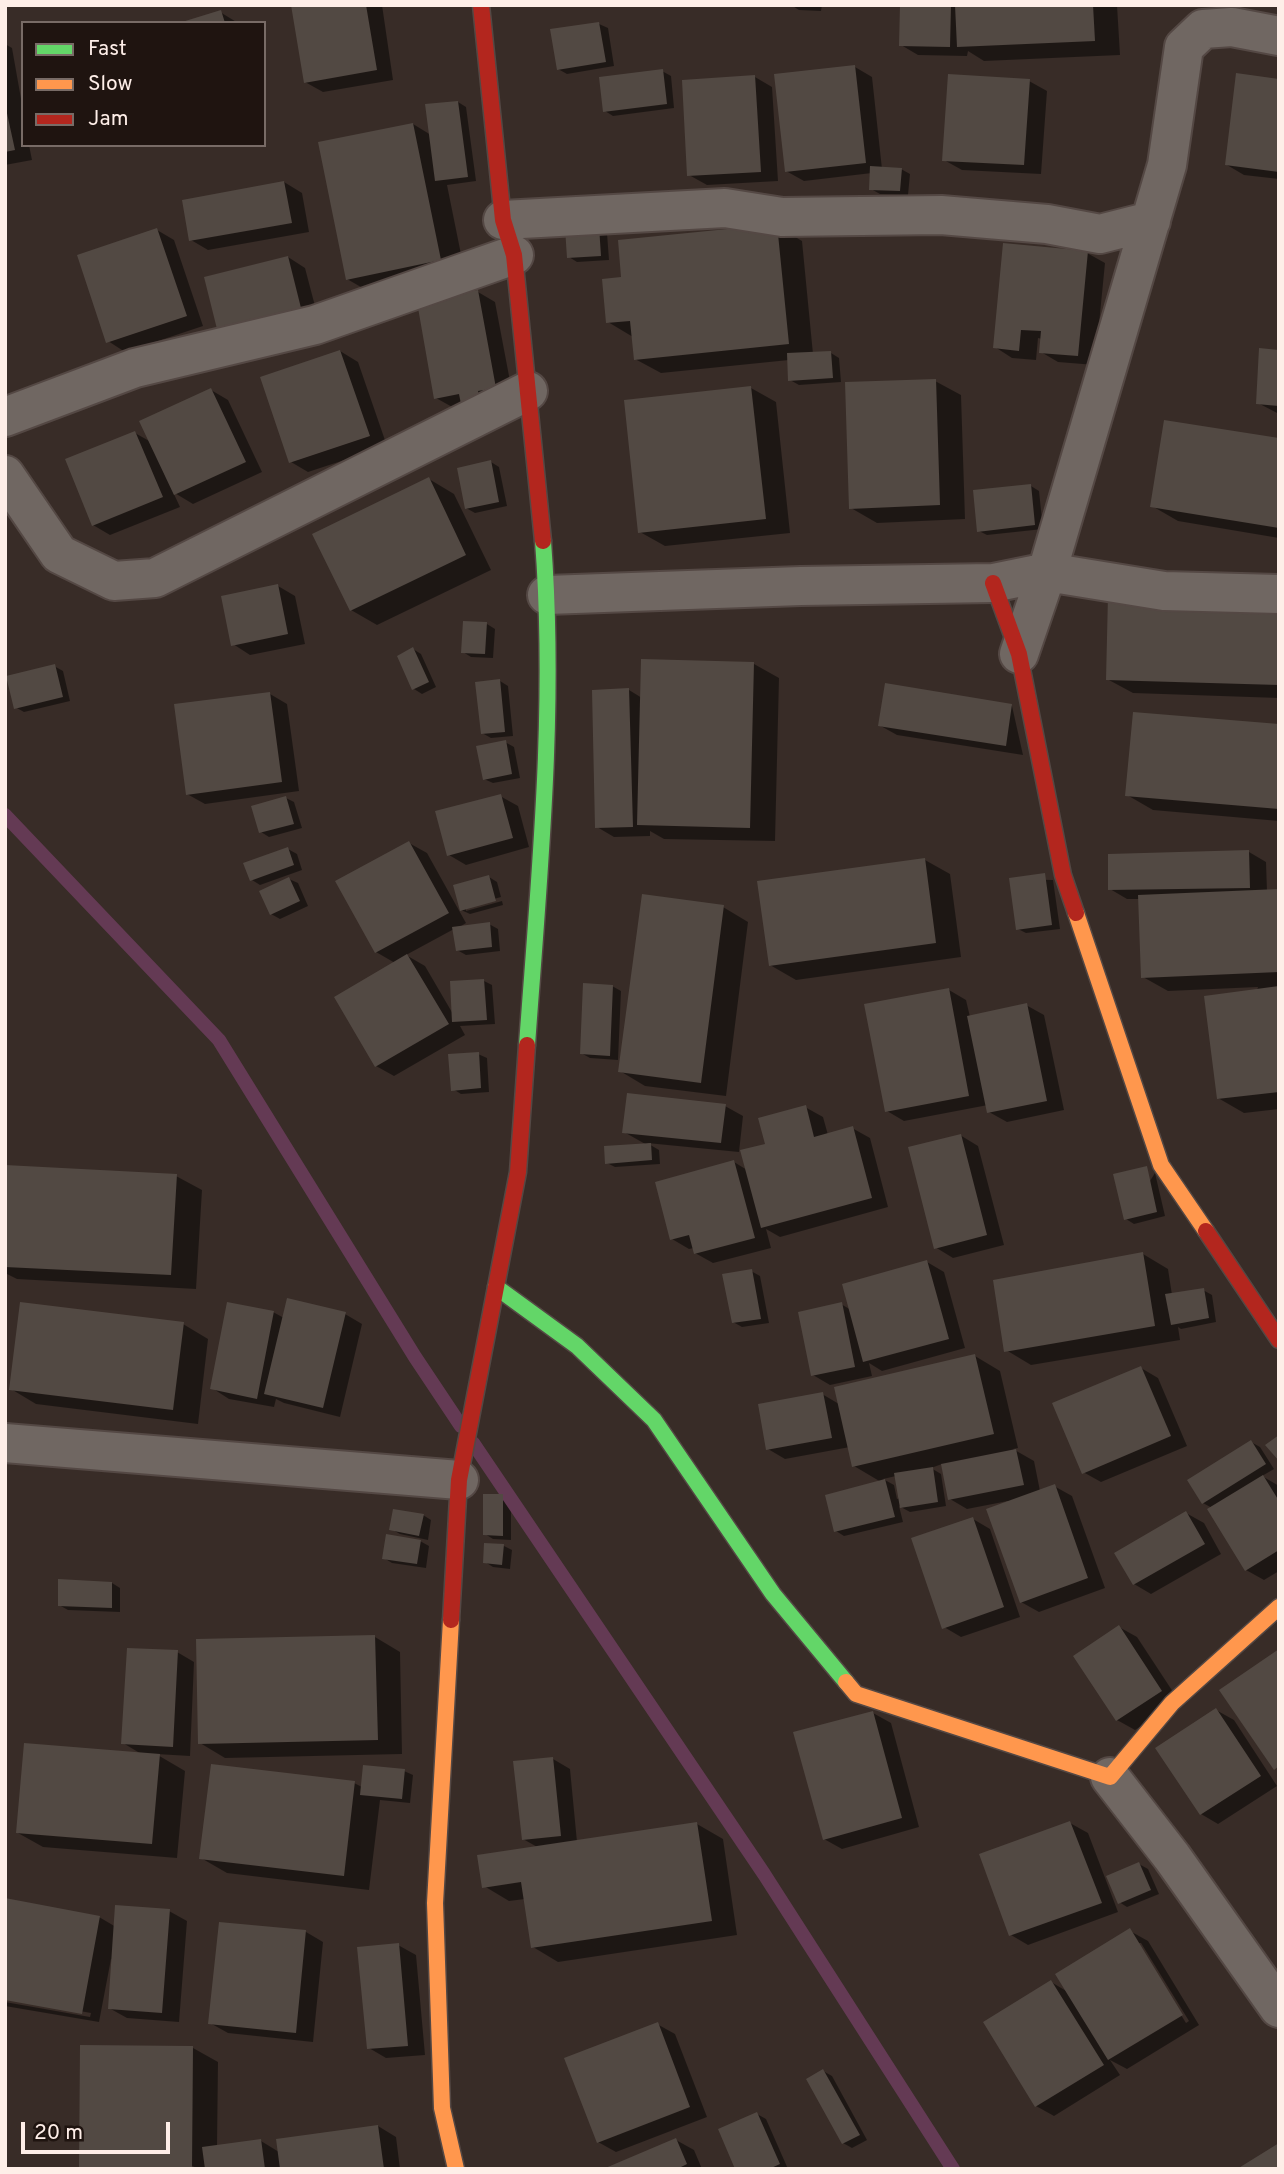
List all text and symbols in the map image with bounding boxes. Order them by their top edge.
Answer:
legend [21,21,266,147]
text: Fast [88,36,127,63]
text: Slow [88,71,133,98]
text: Jam [88,106,129,133]
scale bar [24,2108,173,2152]
text: 20 m [34,2120,83,2147]

